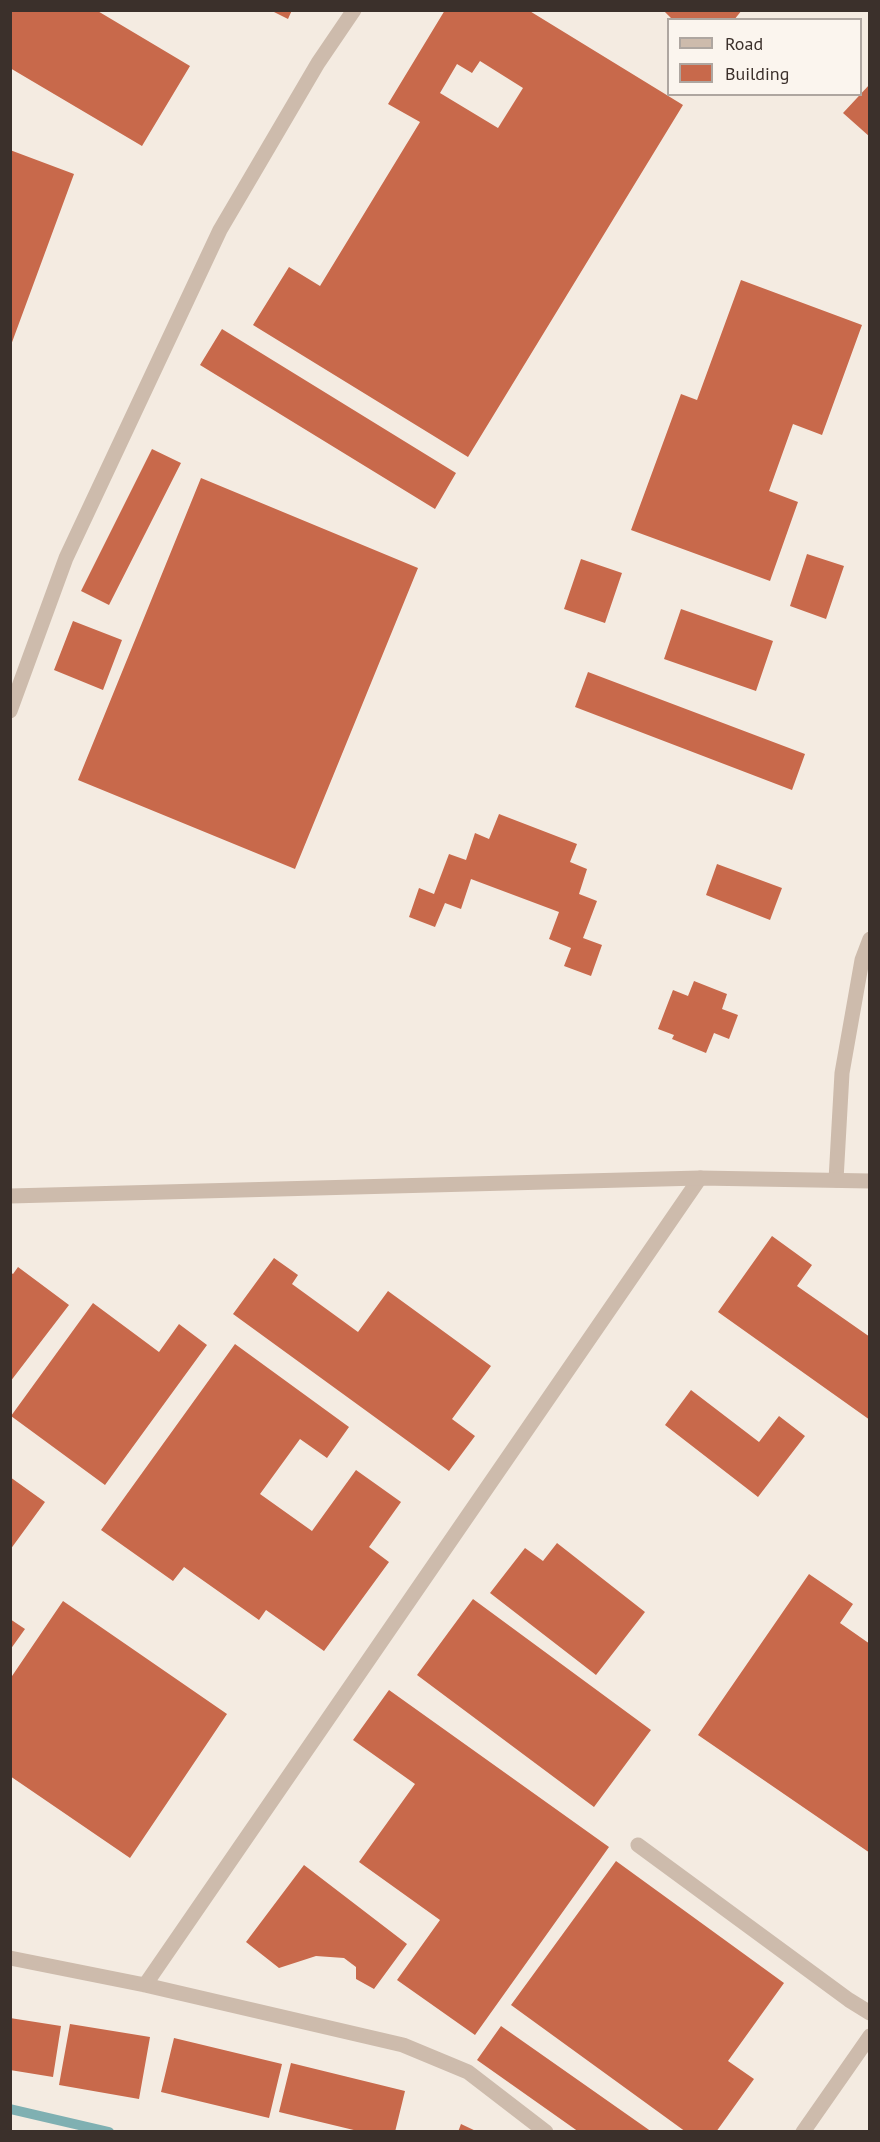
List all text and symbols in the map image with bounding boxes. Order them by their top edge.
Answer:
legend [667,18,862,96]
text: Road [725,32,763,55]
text: Building [725,62,789,85]

